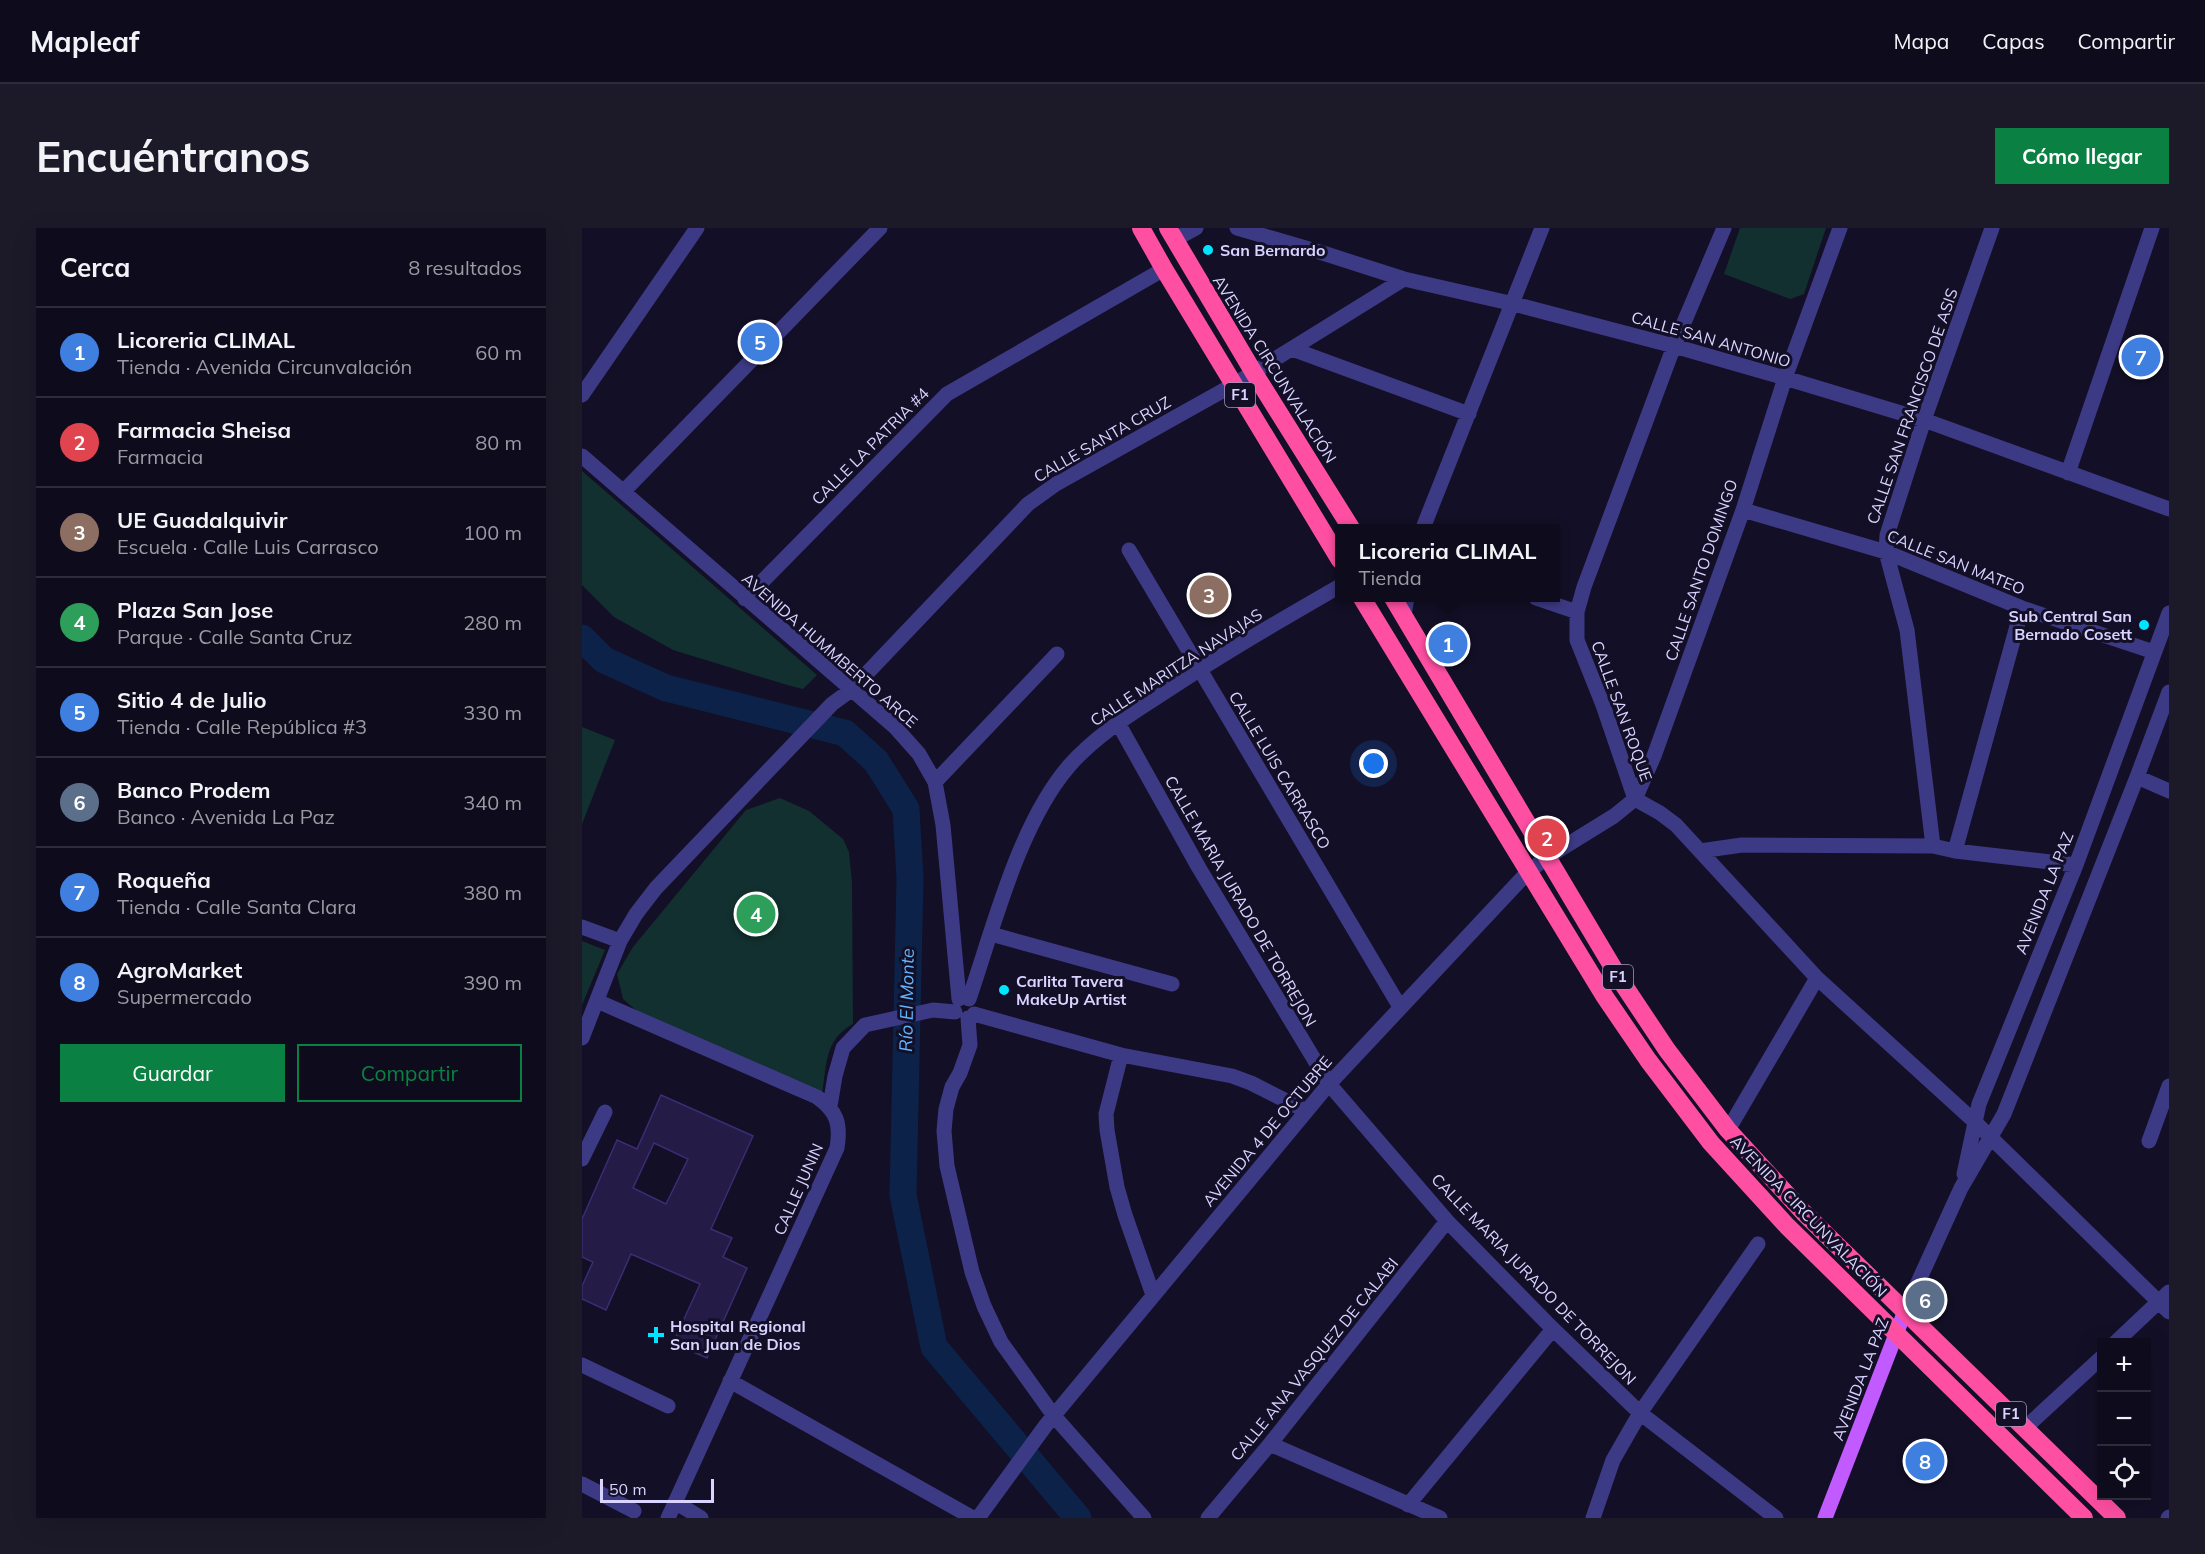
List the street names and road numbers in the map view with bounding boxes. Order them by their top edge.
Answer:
street label: AVENIDA CIRCUNVALACIÓN [1209,272,1341,466]
street label: CALLE SAN FRANCISCO DE ASIS [1862,285,1962,527]
street label: CALLE SAN ANTONIO [1629,307,1793,371]
street label: CALLE LA PATRIA #4 [807,383,933,509]
road number: F1 [1225,383,1255,407]
street label: CALLE SANTA CRUZ [1030,392,1174,486]
street label: CALLE SANTO DOMINGO [1660,477,1742,663]
street label: CALLE SAN MATEO [1884,525,2028,599]
street label: AVENIDA HUMMBERTO ARCE [738,568,922,732]
street label: CALLE MARITZA NAVAJAS [1086,604,1266,730]
street label: CALLE SAN ROQUE [1587,638,1657,784]
street label: CALLE LUIS CARRASCO [1225,687,1335,853]
street label: CALLE MARIA JURADO DE TORREJON [1161,772,1321,1030]
street label: AVENIDA LA PAZ [2010,829,2078,957]
road number: F1 [1603,965,1633,989]
street label: AVENIDA 4 DE OCTUBRE [1198,1052,1336,1210]
street label: AVENIDA CIRCUNVALACIÓN [1726,1131,1892,1301]
street label: CALLE JUNIN [769,1140,827,1238]
street label: CALLE MARIA JURADO DE TORREJON [1427,1169,1641,1389]
street label: CALLE ANA VASQUEZ DE CALABI [1226,1253,1402,1465]
street label: AVENIDA LA PAZ [1827,1315,1893,1443]
road number: F1 [1996,1402,2026,1426]

